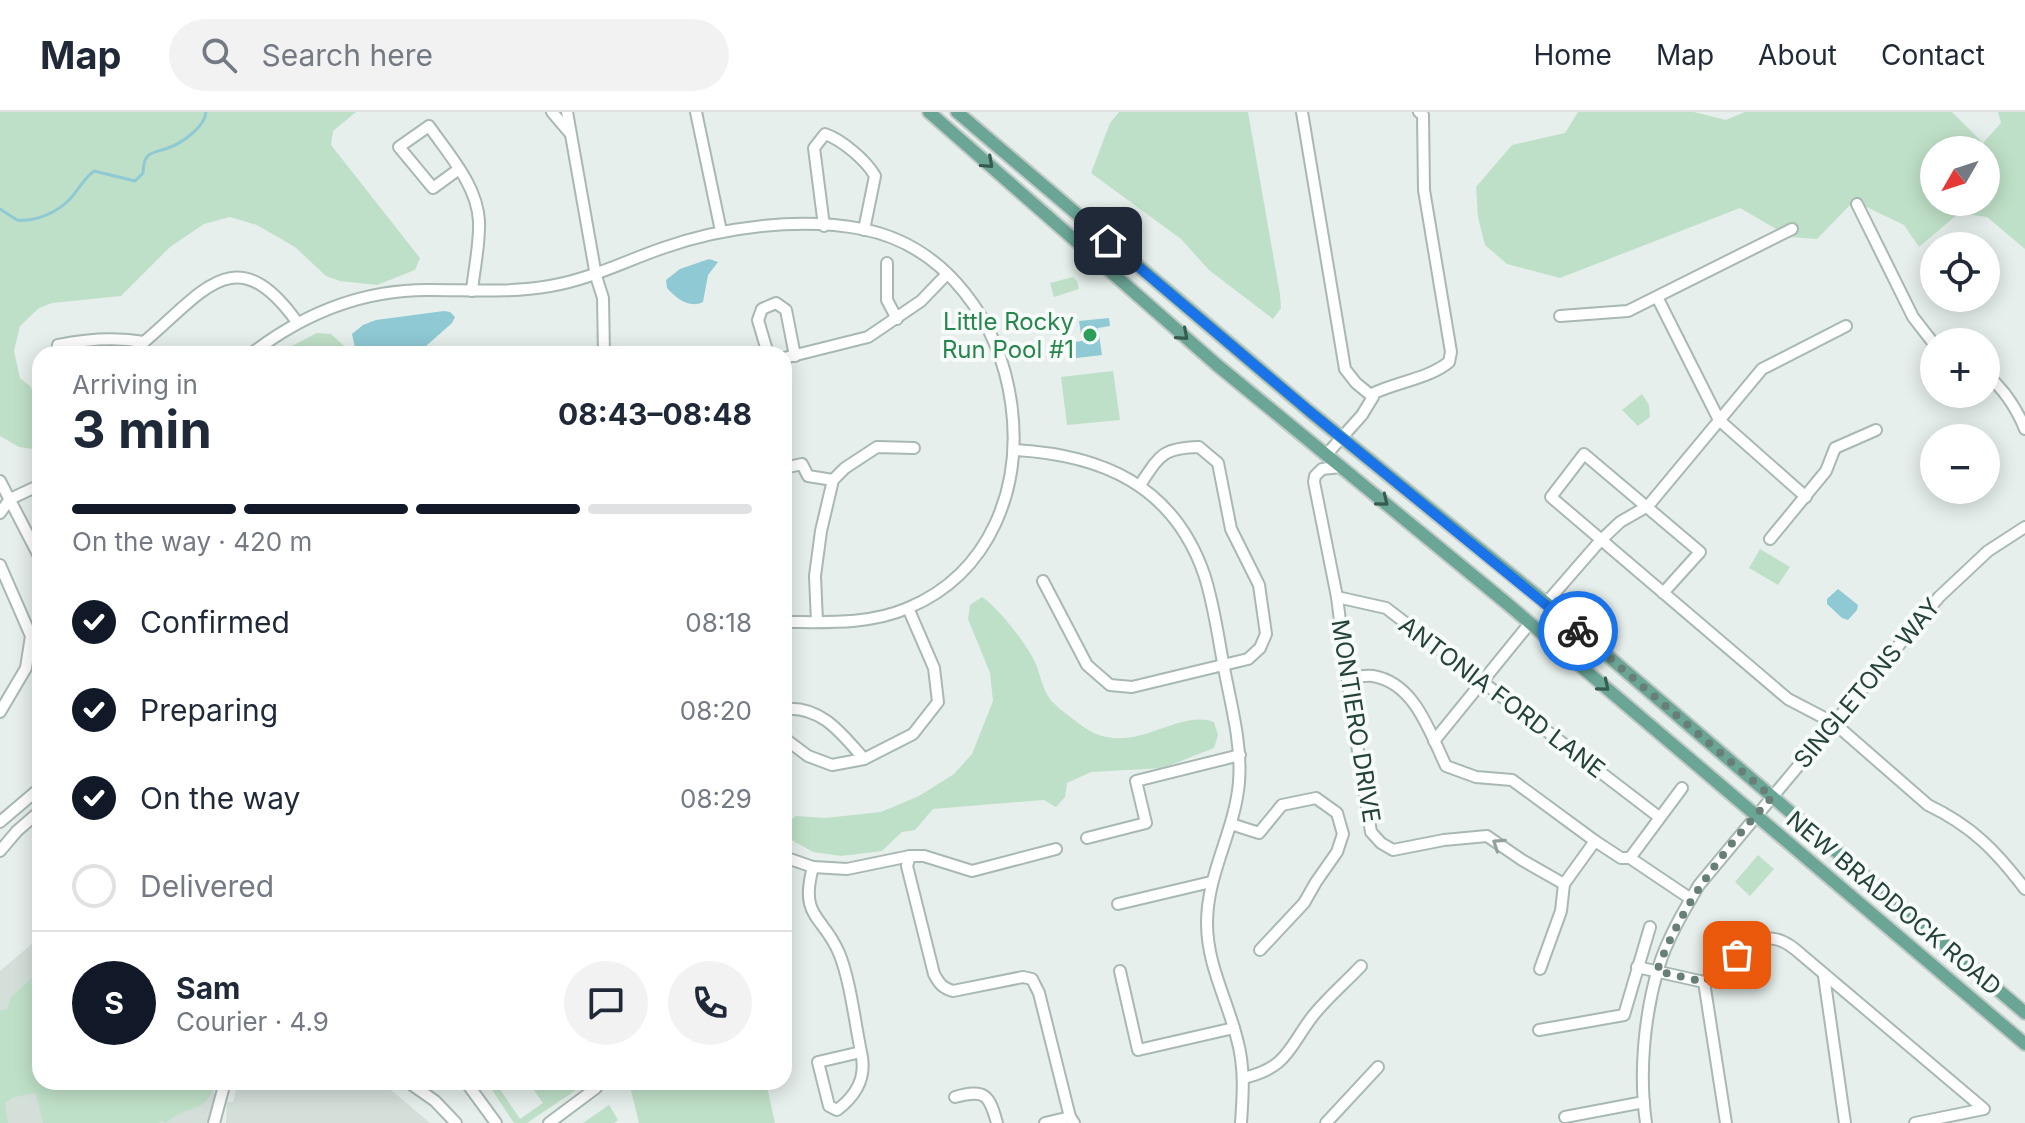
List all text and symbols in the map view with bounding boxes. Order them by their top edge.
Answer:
search box [169,19,729,91]
text: Map [40,32,121,78]
icon: search [197,33,241,77]
text: Search here [261,37,433,73]
text: Home [1533,38,1612,72]
text: Map [1656,38,1714,72]
text: About [1758,38,1837,72]
text: Contact [1881,38,1985,72]
north arrow [1920,136,2000,216]
map controls [1920,136,2000,504]
one-way arrow [979,153,994,168]
pin [1074,207,1142,275]
icon: home [1086,219,1130,263]
button: locate [1920,232,2000,312]
place label: Little Rocky Run Pool #1 [942,307,1074,364]
one-way arrow [1174,325,1188,340]
marker: Little Rocky Run Pool #1 [1081,326,1099,344]
button: + [1920,328,2000,408]
text: Arriving in [72,369,198,400]
text: 08:43–08:48 [558,396,752,432]
text: 3 min [72,398,212,461]
button: − [1920,424,2000,504]
one-way arrow [1374,491,1388,506]
text: On the way · 420 m [72,526,312,557]
courier [1538,591,1618,671]
street label: SINGLETONS WAY [1788,592,1946,774]
icon: check [72,600,116,644]
text: Confirmed [140,604,290,640]
text: 08:18 [685,607,752,638]
icon: bike [1556,609,1600,653]
street label: ANTONIA FORD LANE [1393,610,1611,784]
street label: MONTIERO DRIVE [1326,617,1386,825]
one-way arrow [1595,676,1609,690]
icon: check [72,688,116,732]
text: Preparing [140,692,278,728]
text: 08:20 [680,695,752,726]
icon: check [72,776,116,820]
text: On the way [140,780,300,816]
text: 08:29 [680,783,752,814]
street label: NEW BRADDOCK ROAD [1781,805,2007,1001]
one-way arrow [1492,838,1506,853]
text: Delivered [140,868,274,904]
pin [1703,921,1771,989]
icon: bag [1715,933,1759,977]
button: chat [564,961,648,1045]
button: phone [668,961,752,1045]
text: Sam [176,970,240,1006]
text: S [104,985,124,1021]
text: Courier · 4.9 [176,1006,329,1037]

